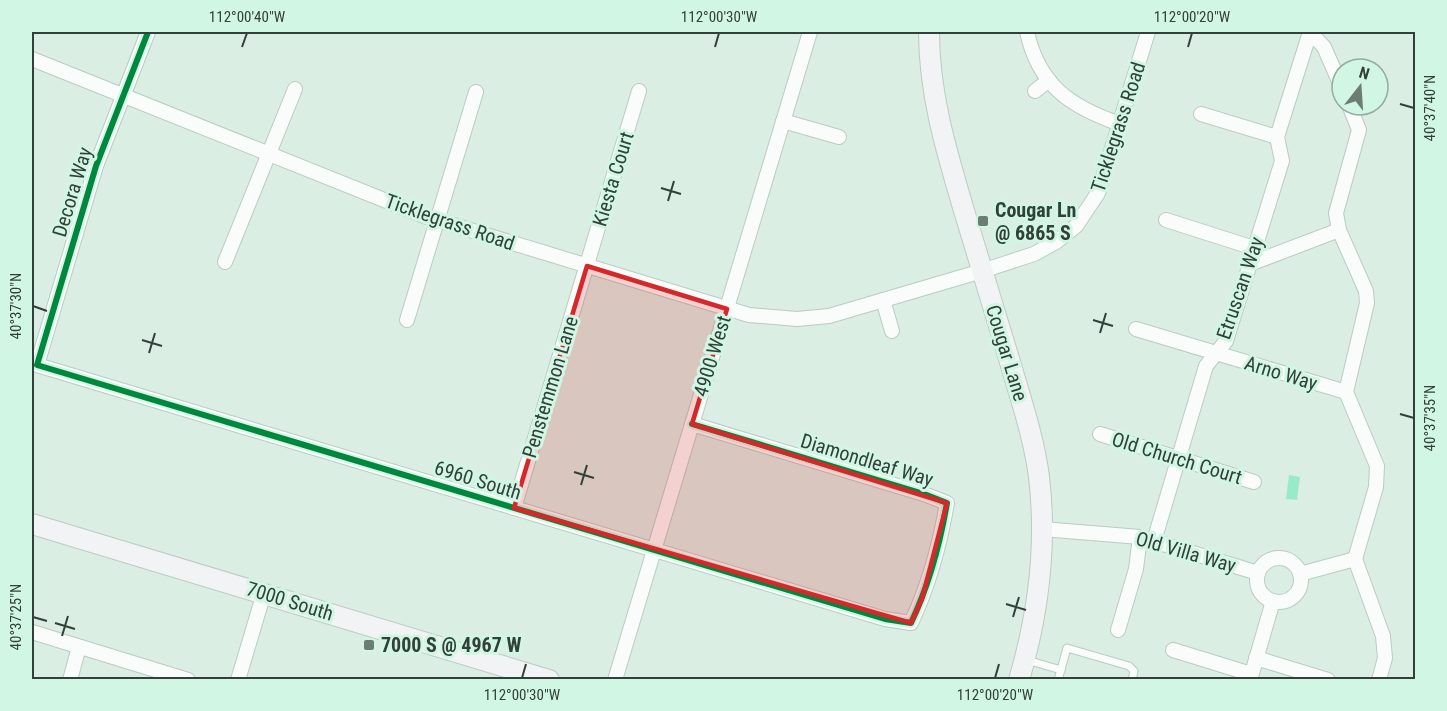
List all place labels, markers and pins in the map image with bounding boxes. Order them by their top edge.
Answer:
place label: Cougar Ln @ 6865 S [995,198,1076,245]
marker: Cougar Ln @ 6865 S [976,214,990,228]
place label: 7000 S @ 4967 W [381,633,521,657]
marker: 7000 S @ 4967 W [362,638,376,652]

